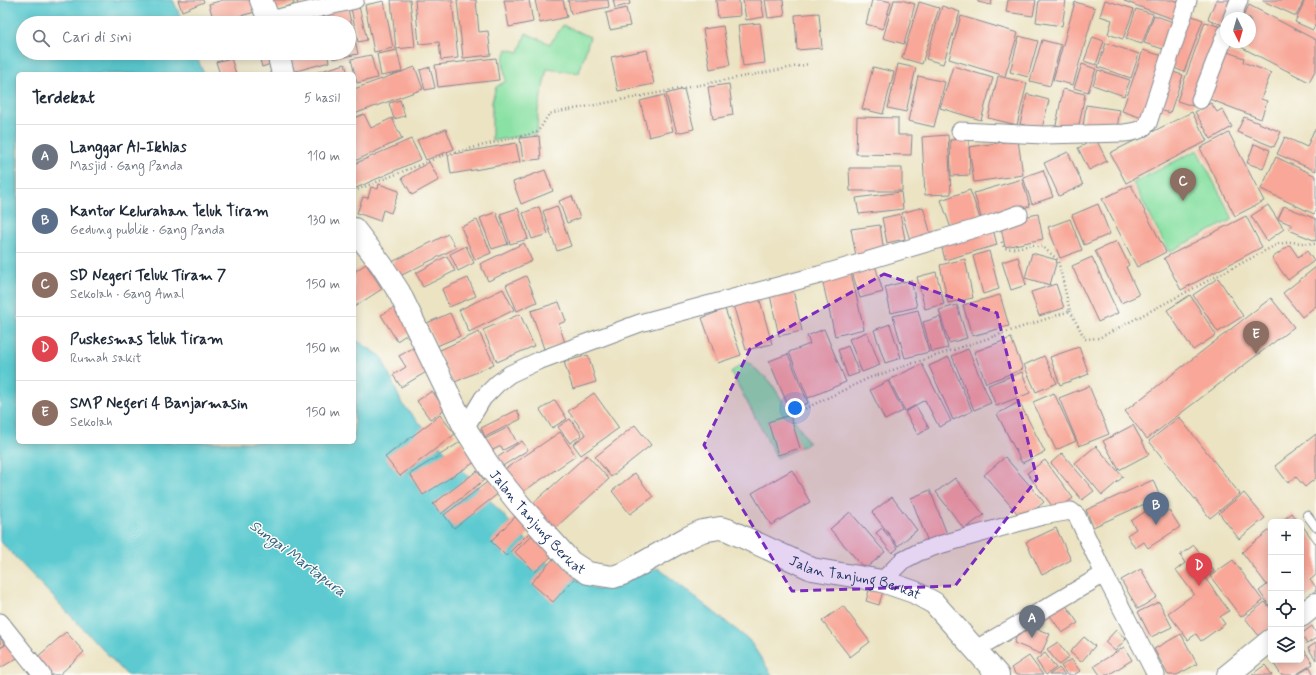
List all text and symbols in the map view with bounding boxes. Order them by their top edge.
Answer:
north arrow [1220,12,1256,48]
search box [16,16,356,60]
icon: search [30,27,52,49]
text: Cari di sini [62,28,132,48]
text: Terdekat [32,87,95,109]
text: 5 hasil [304,90,340,107]
text: Langgar Al-Ikhlas [70,138,187,158]
text: A [41,148,49,165]
text: 110 m [307,148,340,165]
text: Masjid · Gang Panda [70,158,183,175]
pin: C [1170,168,1196,201]
text: Kantor Kelurahan Teluk Tiram [70,202,269,222]
text: B [41,212,49,229]
text: 130 m [307,212,340,229]
text: Gedung publik · Gang Panda [70,222,225,239]
text: SD Negeri Teluk Tiram 7 [70,266,226,286]
text: C [40,276,50,293]
text: 150 m [306,276,340,293]
text: Sekolah · Gang Amal [70,286,184,303]
pin: E [1243,321,1269,354]
text: Puskesmas Teluk Tiram [70,330,223,350]
text: D [41,340,49,357]
text: 150 m [306,340,340,357]
text: Rumah sakit [70,350,142,367]
text: SMP Negeri 4 Banjarmasin [70,394,248,414]
your location [785,398,805,418]
text: E [41,404,49,421]
text: 150 m [306,404,340,421]
text: Sekolah [70,414,113,431]
street label: Jalan Tanjung Berkat [485,466,589,579]
pin: B [1143,492,1169,525]
water label: Sungai Martapura [245,516,350,603]
map controls [1268,519,1304,663]
button: + [1268,519,1304,555]
street label: Jalan Tanjung Berkat [786,552,924,604]
pin: D [1186,553,1212,586]
button: − [1268,555,1304,591]
button: locate [1268,591,1304,627]
pin: A [1019,605,1045,638]
button: layers [1268,627,1304,663]

